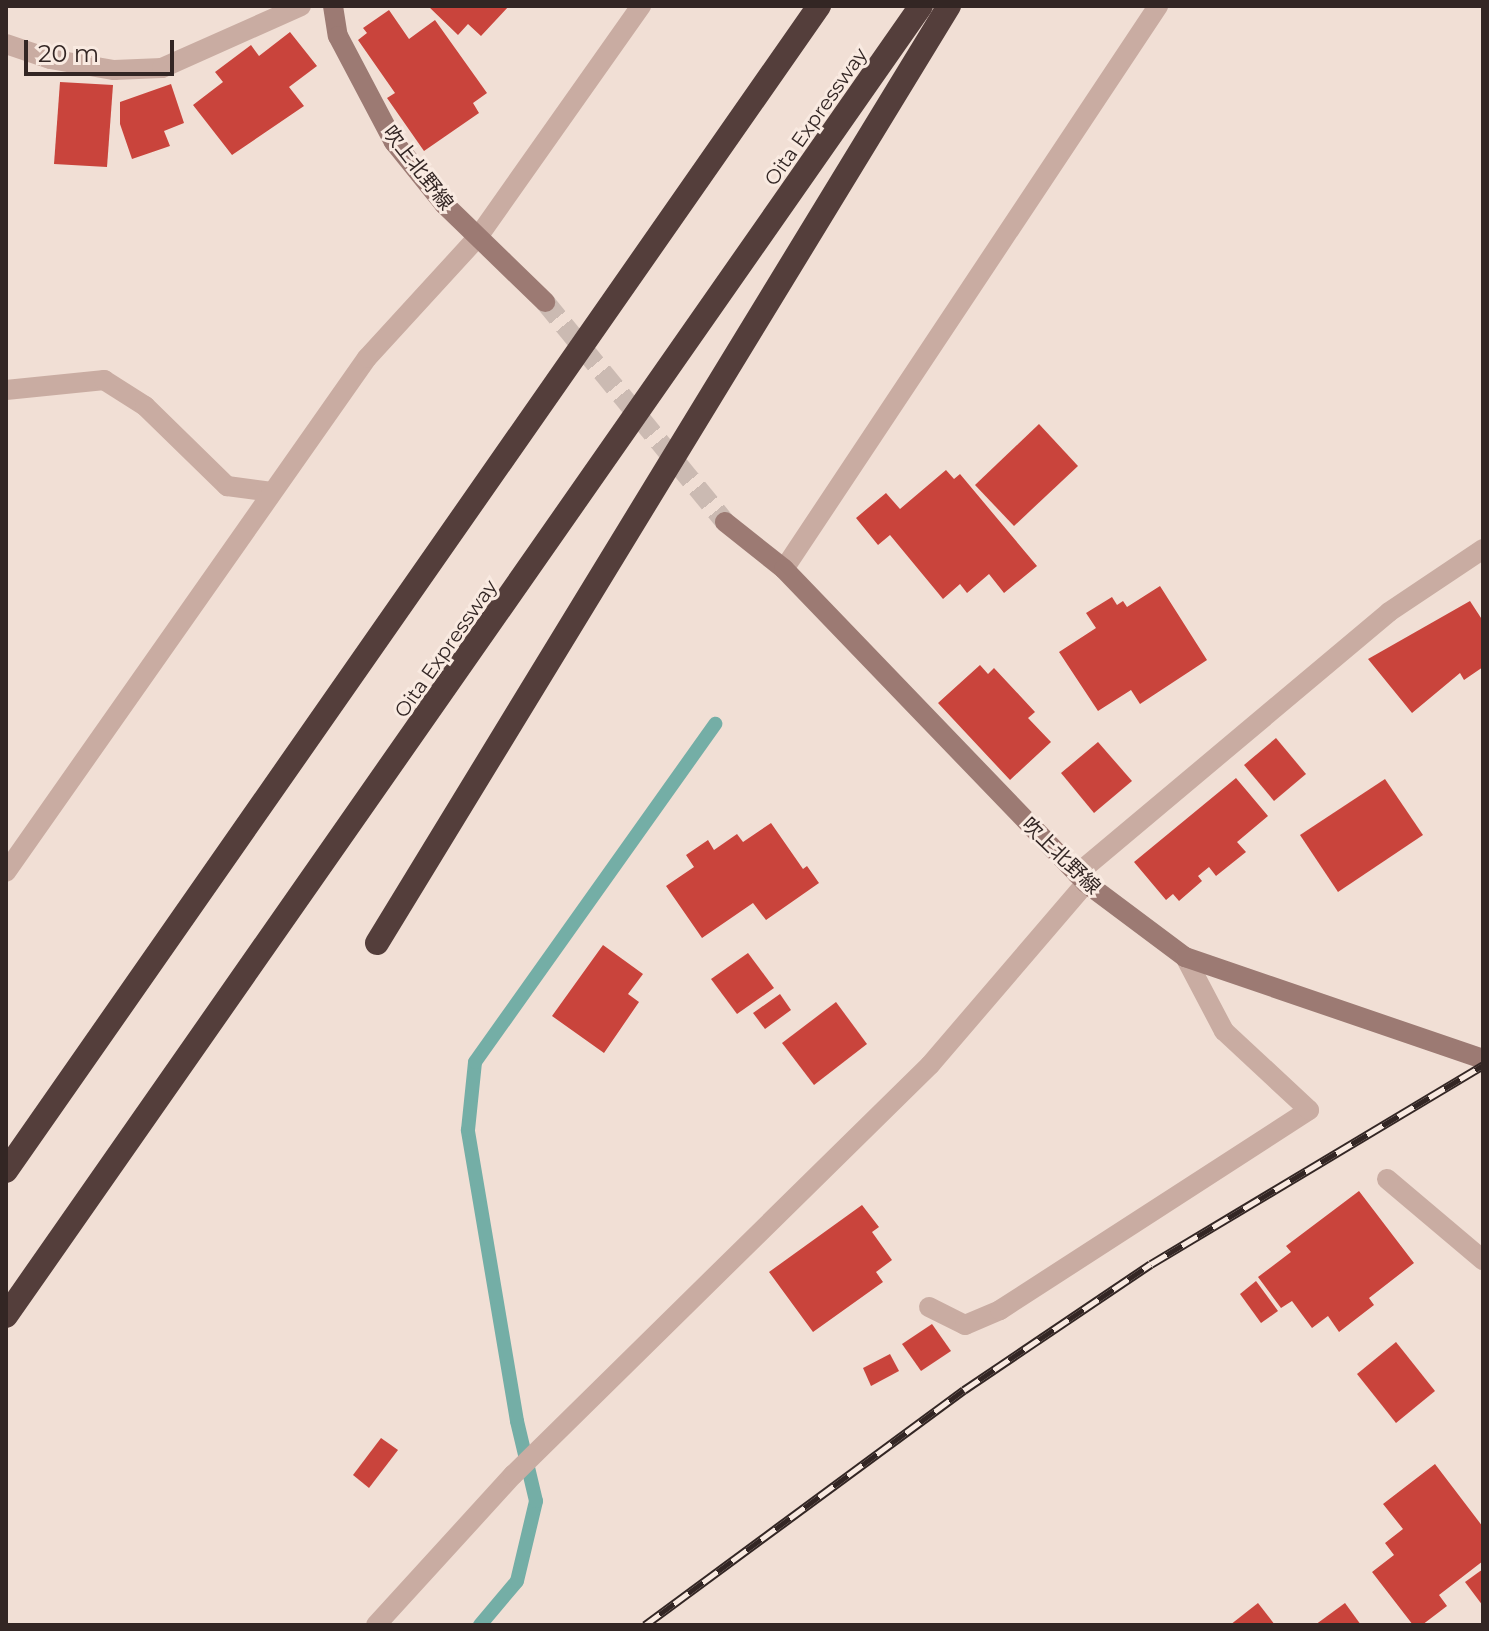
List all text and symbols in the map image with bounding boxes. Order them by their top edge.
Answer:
scale bar [28,24,178,74]
text: 20 m [38,39,99,68]
street label: Oita Expressway [760,43,872,191]
street label: 吹上北野線 [378,121,458,215]
street label: Oita Expressway [390,575,502,723]
street label: 吹上北野線 [1017,813,1105,899]

